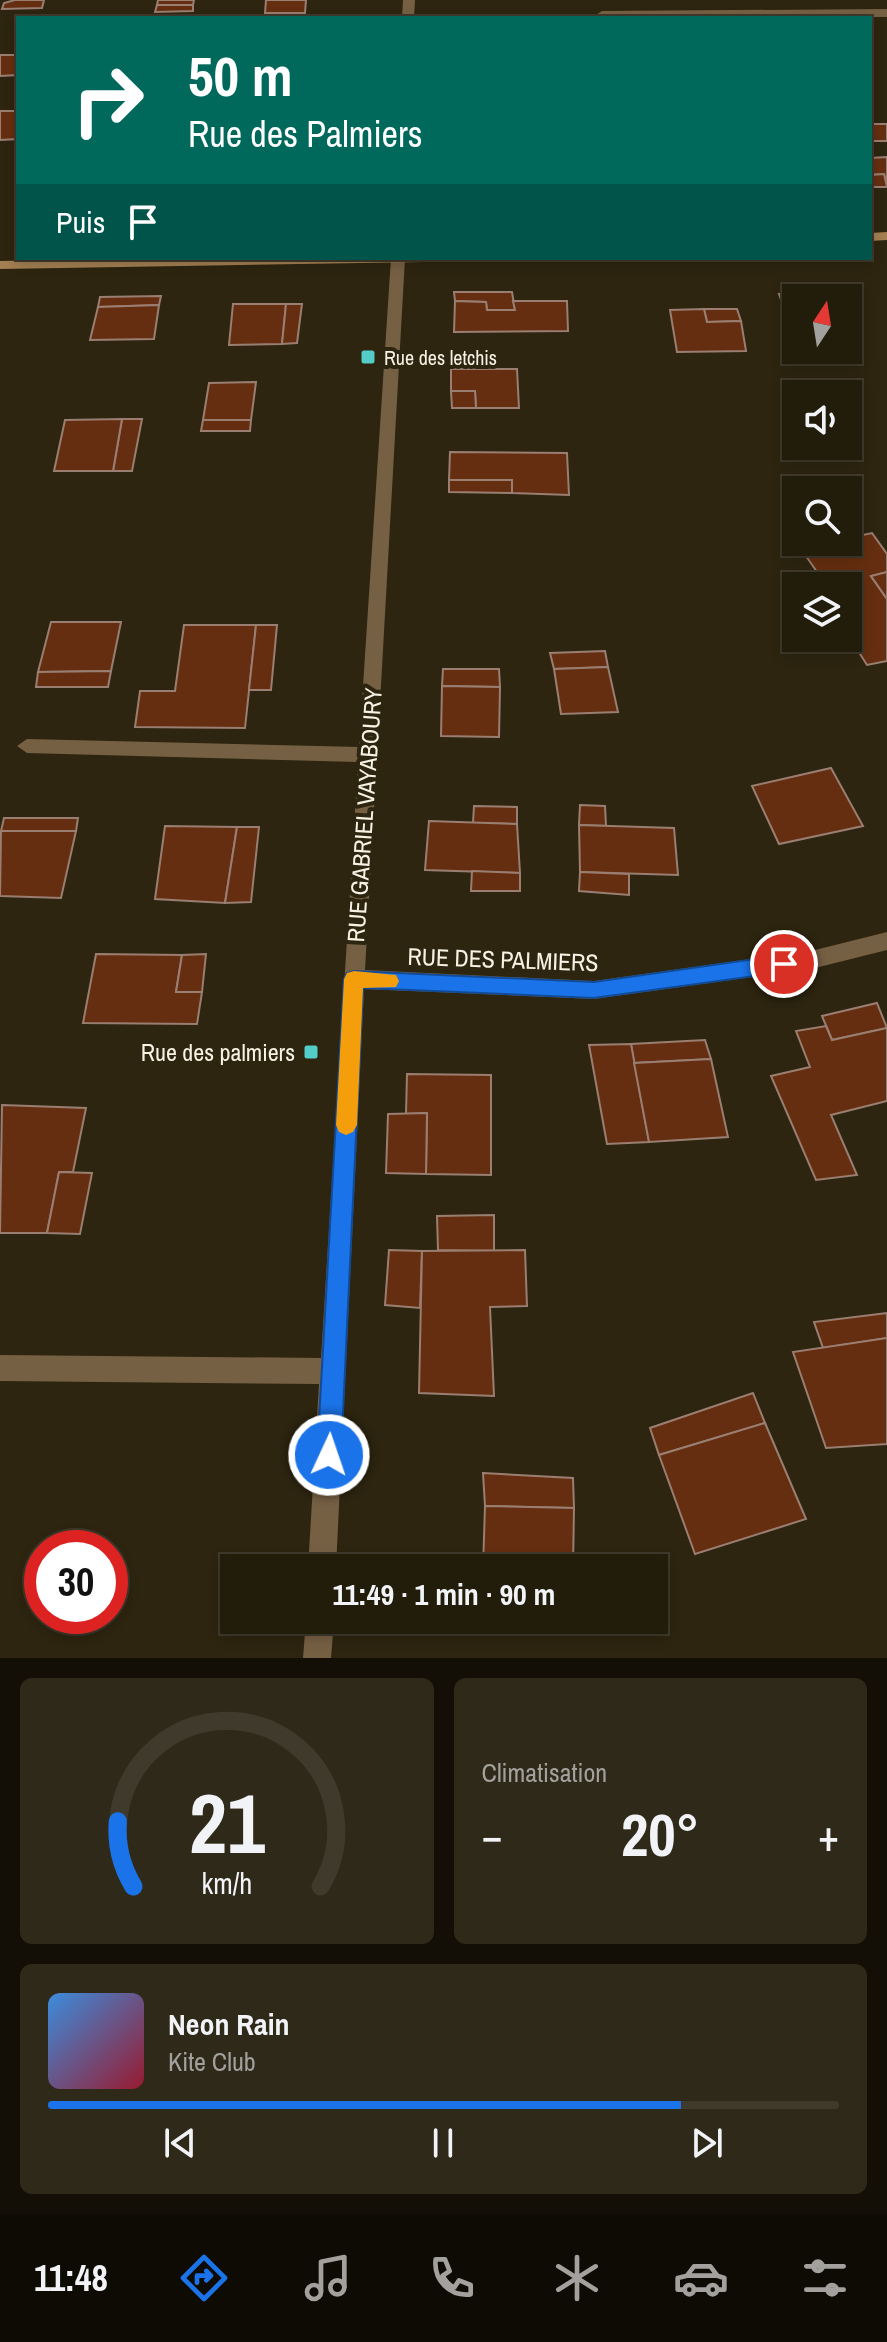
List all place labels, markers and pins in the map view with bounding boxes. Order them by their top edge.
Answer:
place label: Rue des letchis [384,344,497,371]
marker: Rue des letchis [359,348,377,366]
pin [750,930,818,998]
place label: Rue des palmiers [141,1036,295,1068]
marker: Rue des palmiers [302,1043,320,1061]

